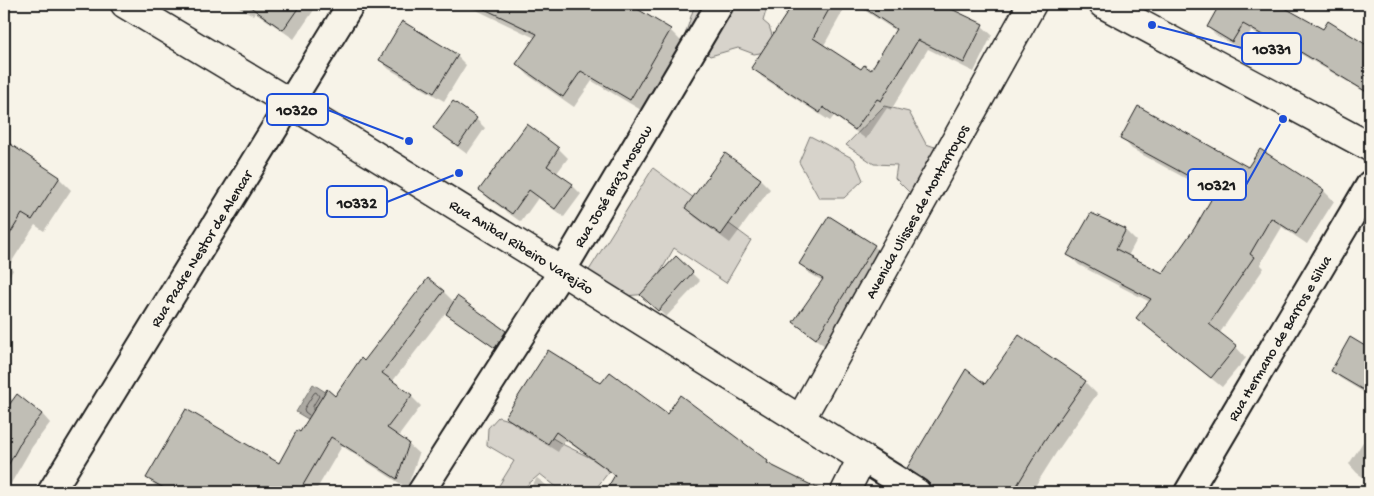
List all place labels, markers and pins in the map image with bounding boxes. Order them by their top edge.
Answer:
callout: 10331 [1242,33,1301,64]
callout: 10320 [267,94,328,125]
callout: 10321 [1188,169,1246,200]
callout: 10332 [327,186,387,217]

